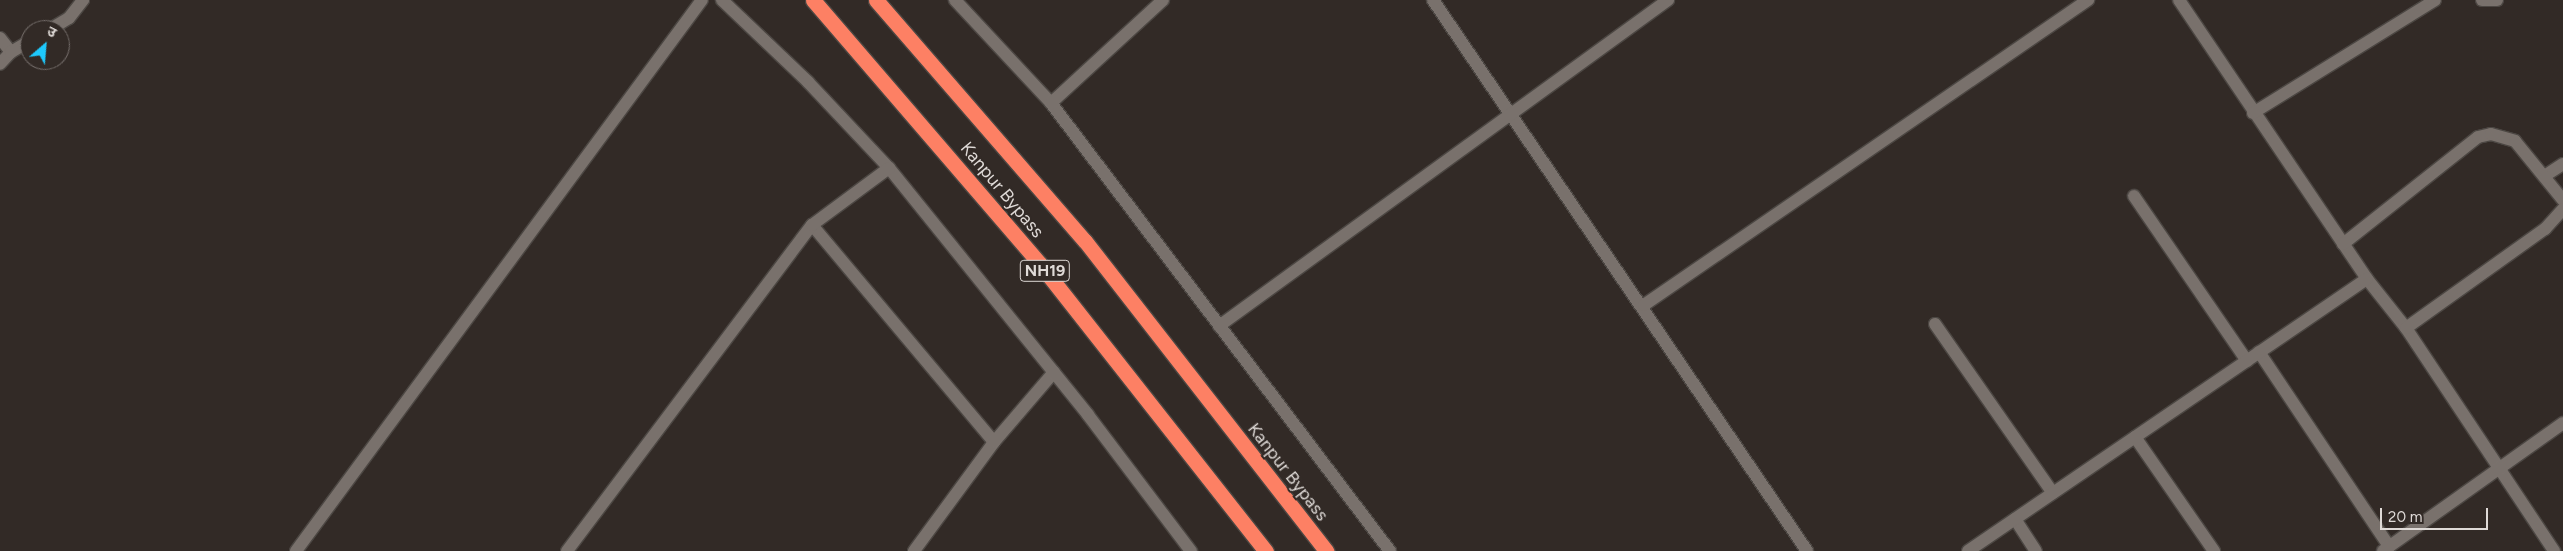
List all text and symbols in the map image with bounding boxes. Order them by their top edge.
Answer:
north arrow [20,20,70,70]
text: उ [44,23,59,42]
street label: Kanpur Bypass [956,138,1048,242]
road number: NH19 [1019,258,1071,284]
street label: Kanpur Bypass [1243,419,1333,525]
scale bar [2383,498,2490,530]
text: 20 m [2388,508,2422,526]

